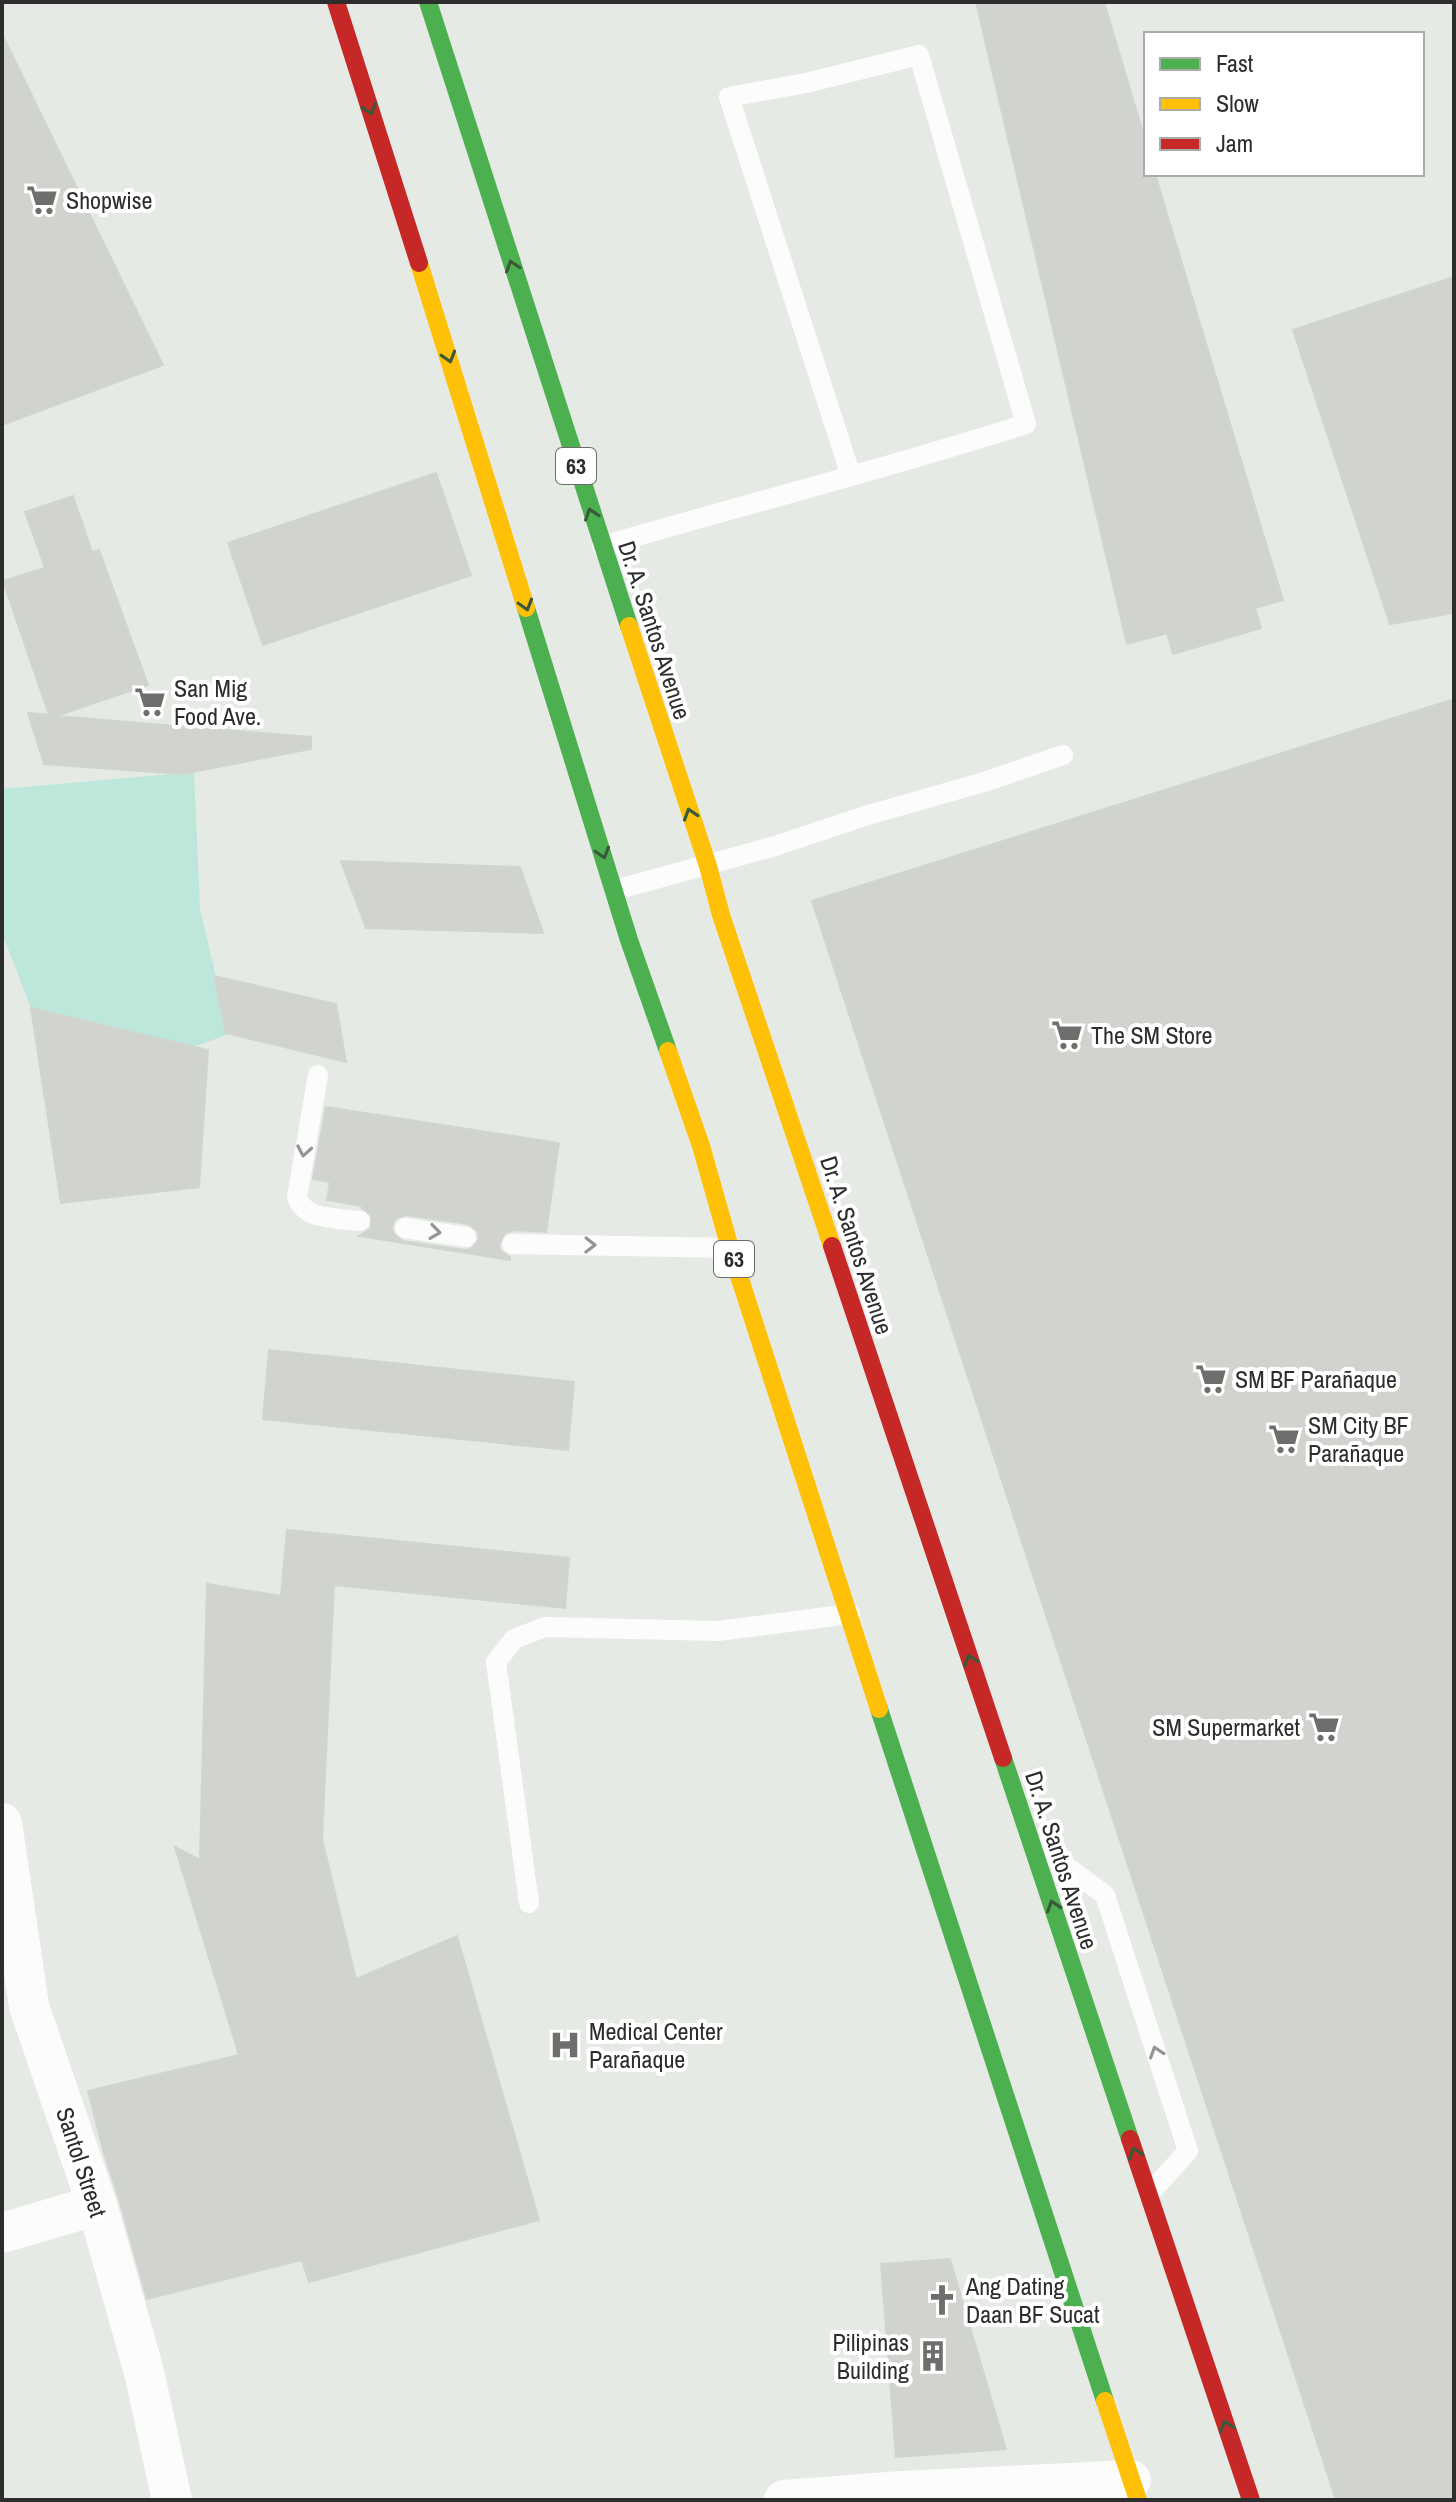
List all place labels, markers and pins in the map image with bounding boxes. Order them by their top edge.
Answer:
supermarket icon: Shopwise [25,183,59,217]
place label: Shopwise [66,184,152,216]
place label: San Mig Food Ave. [174,672,261,732]
supermarket icon: San Mig Food Ave. [133,685,167,719]
supermarket icon: The SM Store [1050,1018,1084,1052]
place label: The SM Store [1091,1019,1212,1051]
supermarket icon: SM BF Parañaque [1194,1362,1228,1396]
place label: SM BF Parañaque [1235,1363,1397,1395]
place label: SM City BF Parañaque [1308,1409,1409,1469]
supermarket icon: SM City BF Parañaque [1267,1422,1301,1456]
supermarket icon: SM Supermarket [1307,1710,1341,1744]
place label: SM Supermarket [1152,1711,1301,1743]
place label: Medical Center Parañaque [589,2015,723,2075]
hospital icon: Medical Center Parañaque [548,2028,582,2062]
place label: Ang Dating Daan BF Sucat [965,2270,1100,2330]
church icon: Ang Dating Daan BF Sucat [925,2283,959,2317]
place label: Pilipinas Building [832,2326,909,2386]
building icon: Pilipinas Building [916,2339,950,2373]

